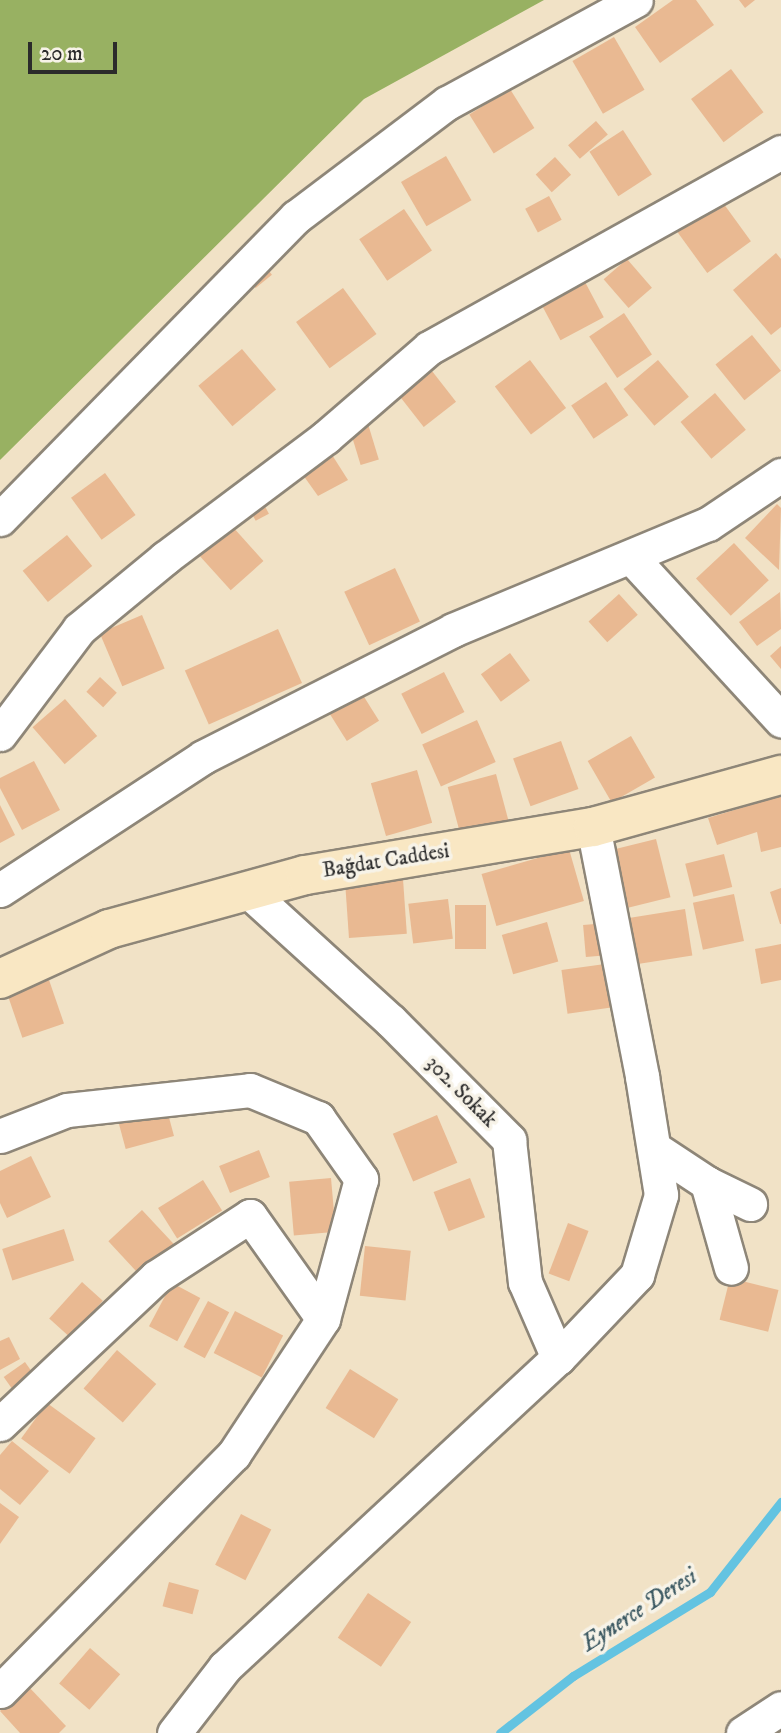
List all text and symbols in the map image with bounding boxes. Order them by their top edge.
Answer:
scale bar [32,28,121,72]
text: 20 m [41,41,83,67]
street label: Bağdat Caddesi [321,839,451,883]
street label: 302. Sokak [420,1051,502,1133]
water label: Eynerce Deresi [577,1564,703,1658]

